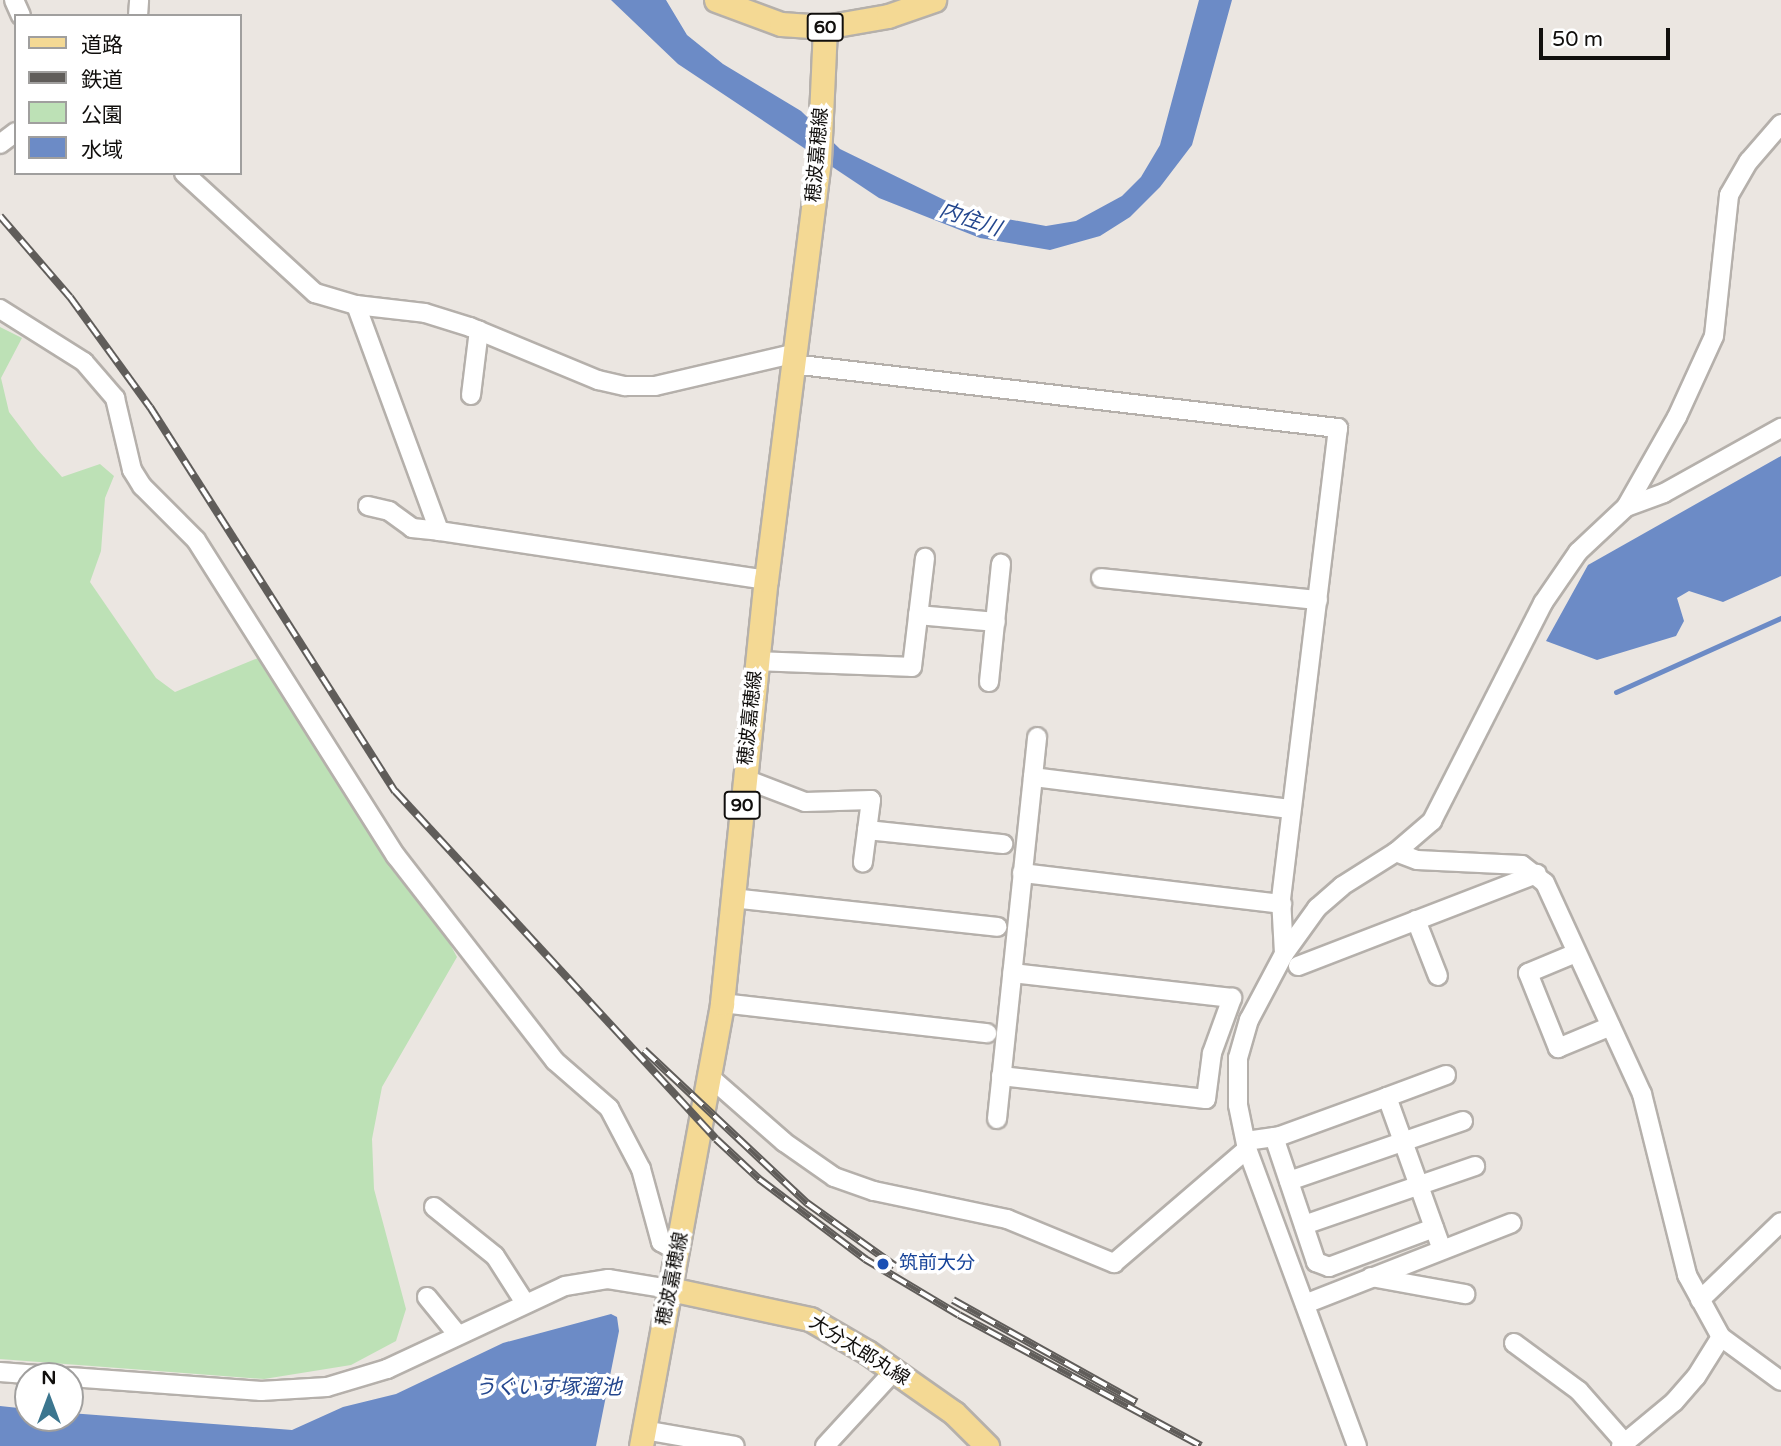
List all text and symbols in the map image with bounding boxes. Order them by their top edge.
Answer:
road number: 60 [806,12,844,42]
legend [14,14,242,175]
scale bar [1543,14,1674,58]
text: 50 m [1552,27,1603,52]
text: 道路 [81,33,123,58]
text: 鉄道 [81,68,123,93]
text: 公園 [81,103,123,128]
street label: 穂波嘉穂線 [803,107,833,203]
text: 水域 [81,138,123,163]
water label: 内住川 [936,198,1004,242]
street label: 穂波嘉穂線 [735,670,767,766]
road number: 90 [723,790,761,820]
street label: 穂波嘉穂線 [653,1230,693,1328]
place label: 筑前大分 [899,1253,975,1275]
marker: 筑前大分 [873,1254,893,1274]
street label: 大分太郎丸線 [805,1311,913,1391]
north arrow [14,1362,84,1432]
text: N [41,1367,57,1389]
water label: うぐいす塚溜池 [475,1375,621,1401]

